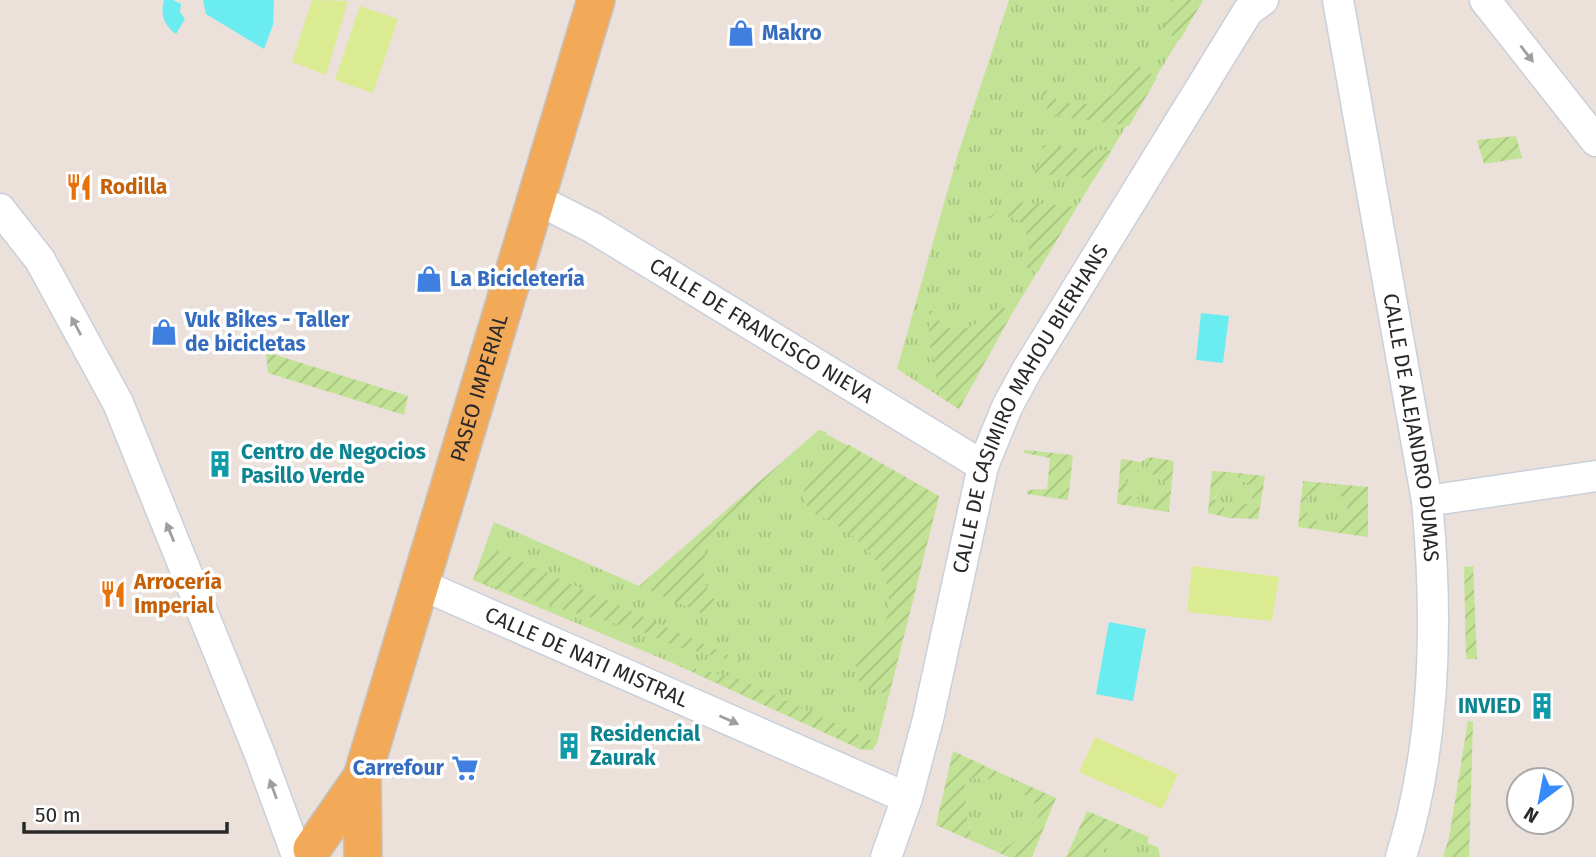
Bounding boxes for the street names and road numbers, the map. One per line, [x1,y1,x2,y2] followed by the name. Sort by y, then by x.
[947,240,1114,576] street label: CALLE DE CASIMIRO MAHOU BIERHANS
[645,252,878,409] street label: CALLE DE FRANCISCO NIEVA
[1377,291,1444,563] street label: CALLE DE ALEJANDRO DUMAS
[445,310,514,465] street label: PASEO IMPERIAL
[481,601,693,713] street label: CALLE DE NATI MISTRAL

